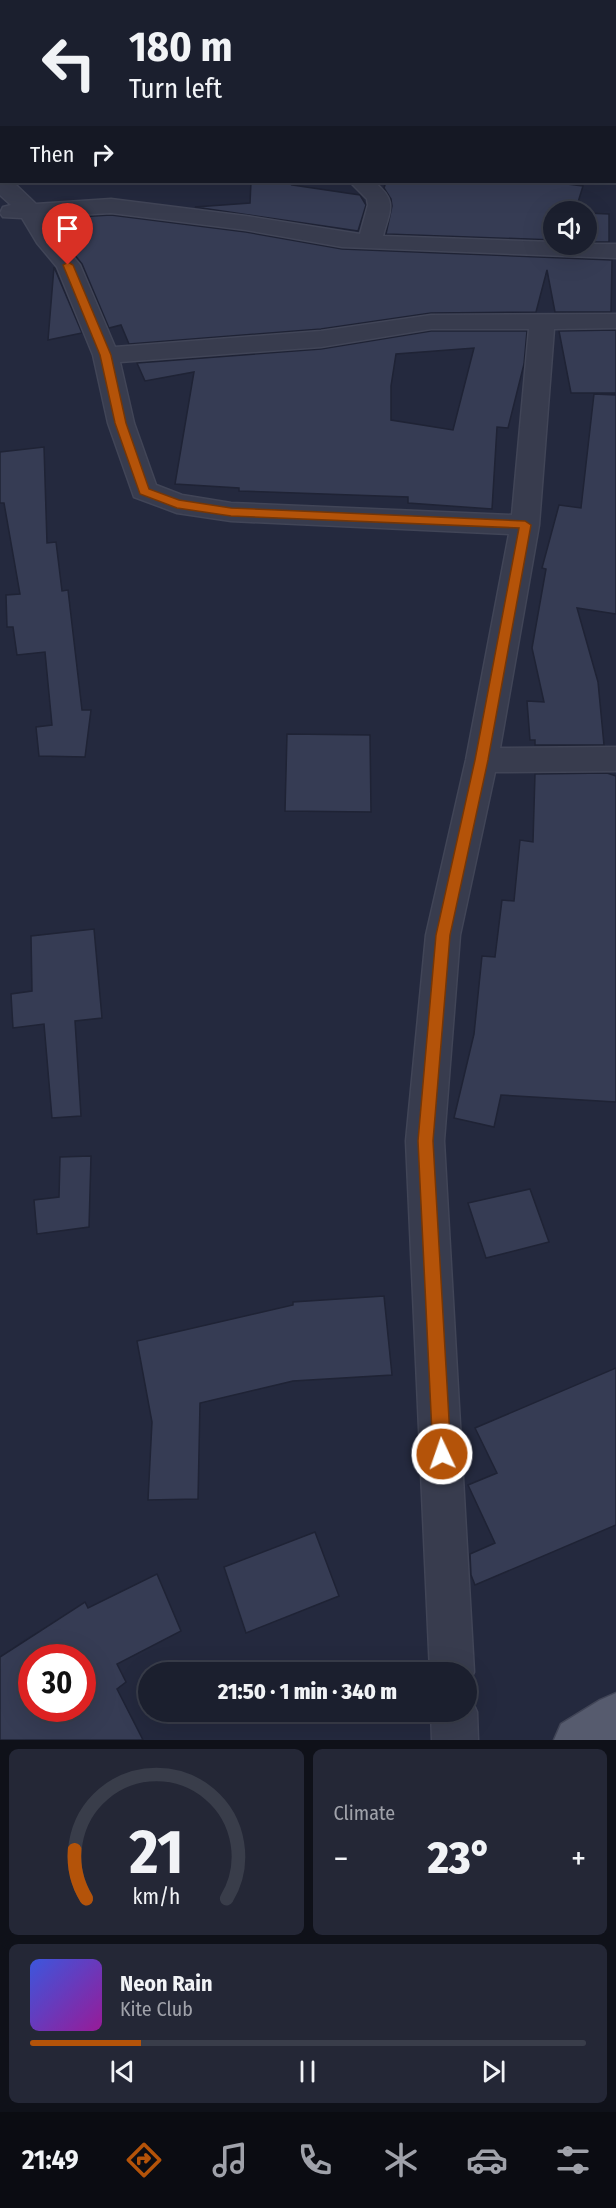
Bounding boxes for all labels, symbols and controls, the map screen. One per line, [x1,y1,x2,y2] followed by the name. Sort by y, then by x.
[129,22,233,72] text: 180 m
[30,24,108,102] icon: left
[129,73,222,105] text: Turn left
[86,138,119,171] icon: right
[30,141,74,168] text: Then
[543,201,597,255] map controls
[543,201,597,255] button: sound
[42,203,93,265] pin
[51,212,84,245] icon: arrive
[410,1422,474,1486] position arrow
[18,1644,96,1722] speed limit sign: 30
[218,1678,397,1705] text: 21:50 · 1 min · 340 m
[334,1801,395,1825] text: Climate
[128,1815,183,1890] text: 21
[428,1831,492,1885] text: 23°
[334,1839,348,1879] text: −
[571,1839,586,1879] text: +
[132,1884,180,1910] text: km/h
[120,1970,213,1997] text: Neon Rain
[120,1997,193,2021] text: Kite Club
[106,2055,139,2088] icon: previous
[291,2055,324,2088] icon: pause
[477,2055,510,2088] icon: next
[123,2139,165,2181] icon: directions
[209,2139,251,2181] icon: music
[294,2139,336,2181] icon: phone
[380,2139,422,2181] icon: climate
[466,2139,508,2181] icon: car
[552,2139,594,2181] icon: filters
[22,2144,79,2176] text: 21:49

